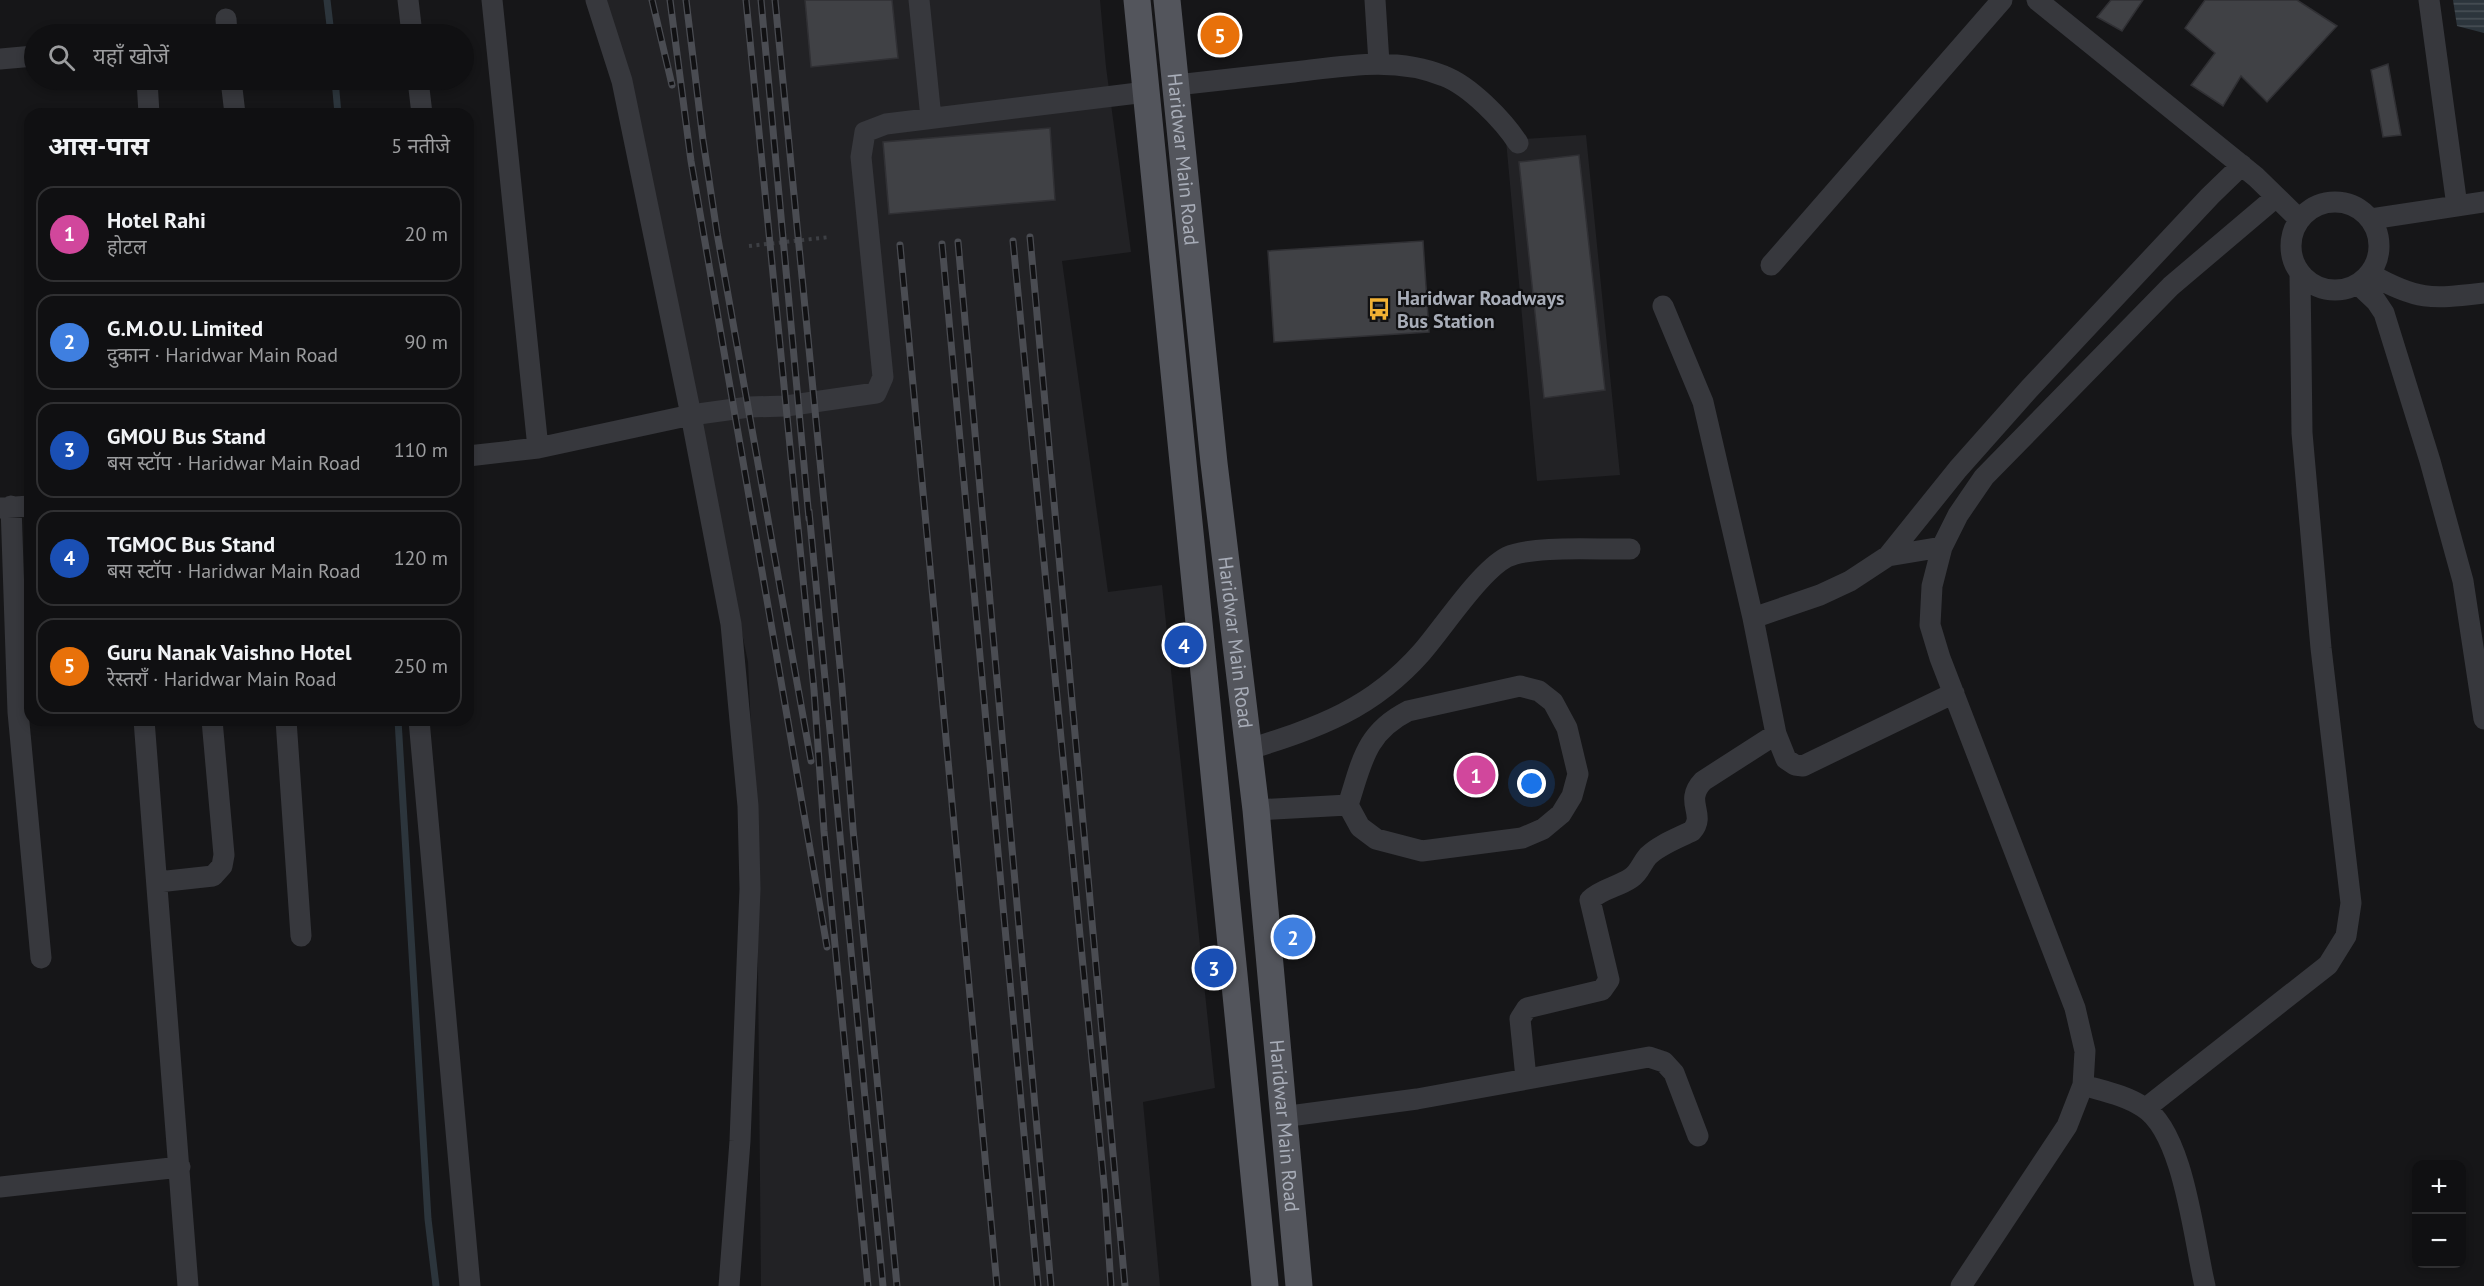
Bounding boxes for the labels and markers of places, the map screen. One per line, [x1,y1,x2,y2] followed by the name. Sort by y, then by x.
[1200,12,1240,57] pin: 5
[1397,285,1564,334] place label: Haridwar Roadways Bus Station
[1366,296,1392,322] bus stop icon: Haridwar Roadways Bus Station
[1164,622,1204,668] pin: 4
[1456,752,1496,798] pin: 1
[1274,914,1312,960] pin: 2
[1194,946,1234,990] pin: 3

